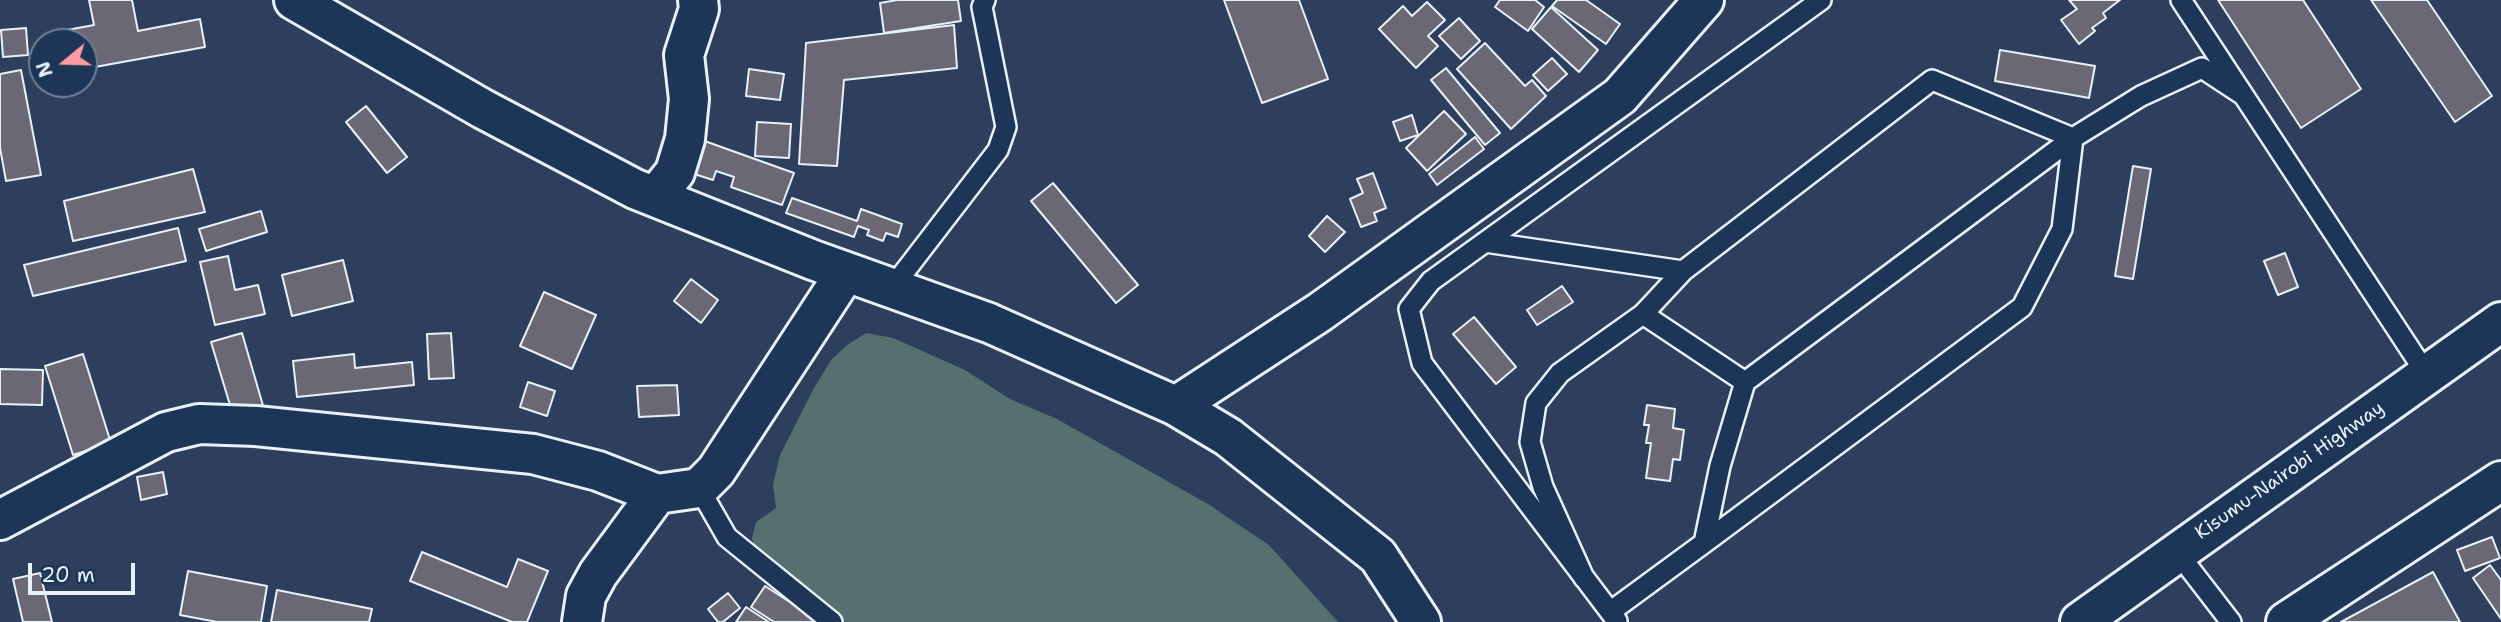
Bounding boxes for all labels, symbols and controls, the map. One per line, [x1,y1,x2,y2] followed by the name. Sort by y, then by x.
[28,28,98,98] north arrow
[30,58,59,81] text: N
[2191,397,2389,545] street label: Kisumu-Nairobi Highway
[32,548,138,592] scale bar
[41,561,95,589] text: 20 m

